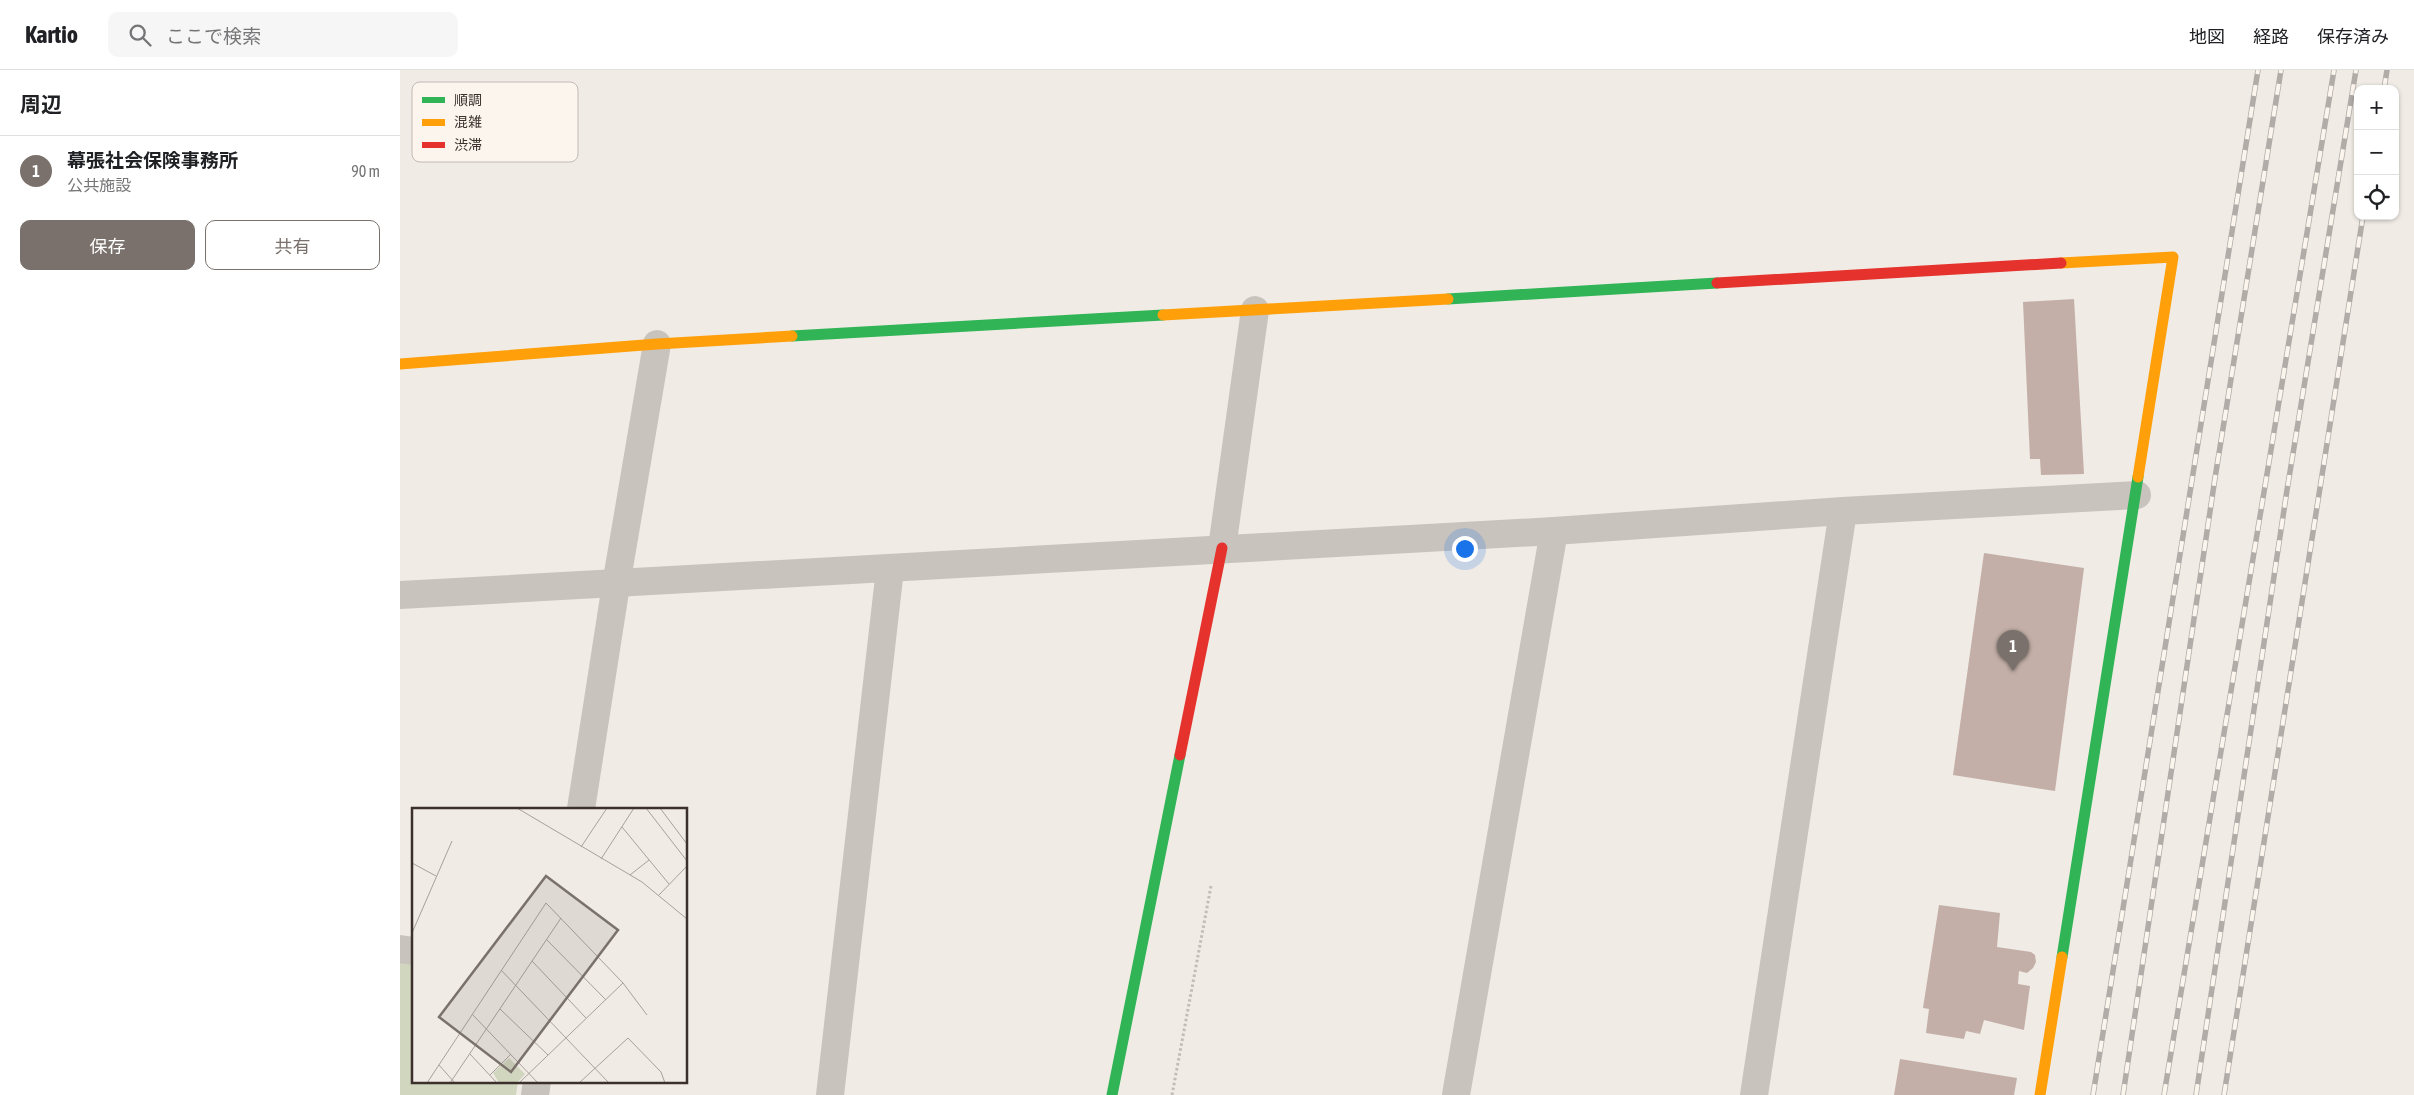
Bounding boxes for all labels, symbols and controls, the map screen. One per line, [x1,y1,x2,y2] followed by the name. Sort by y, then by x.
[108,12,458,57] search box
[25,21,78,48] text: Kartio
[126,21,154,49] icon: search
[166,25,261,47] text: ここで検索
[2189,26,2225,47] text: 地図
[2253,26,2289,47] text: 経路
[2317,26,2389,47] text: 保存済み
[412,82,578,162] legend
[2354,85,2399,220] map controls
[2354,85,2399,130] button: +
[20,92,62,116] text: 周辺
[454,92,482,108] text: 順調
[454,114,482,130] text: 混雑
[2354,130,2399,175] button: −
[454,137,482,153] text: 渋滞
[67,149,238,171] text: 幕張社会保険事務所
[32,162,40,180] text: 1
[351,162,380,180] text: 90 m
[2354,175,2399,220] button: locate
[67,176,131,194] text: 公共施設
[20,220,195,270] button: 保存
[205,220,380,270] button: 共有
[1452,536,1478,562] your location
[1997,630,2029,671] pin: 1
[412,808,688,1082] inset map

